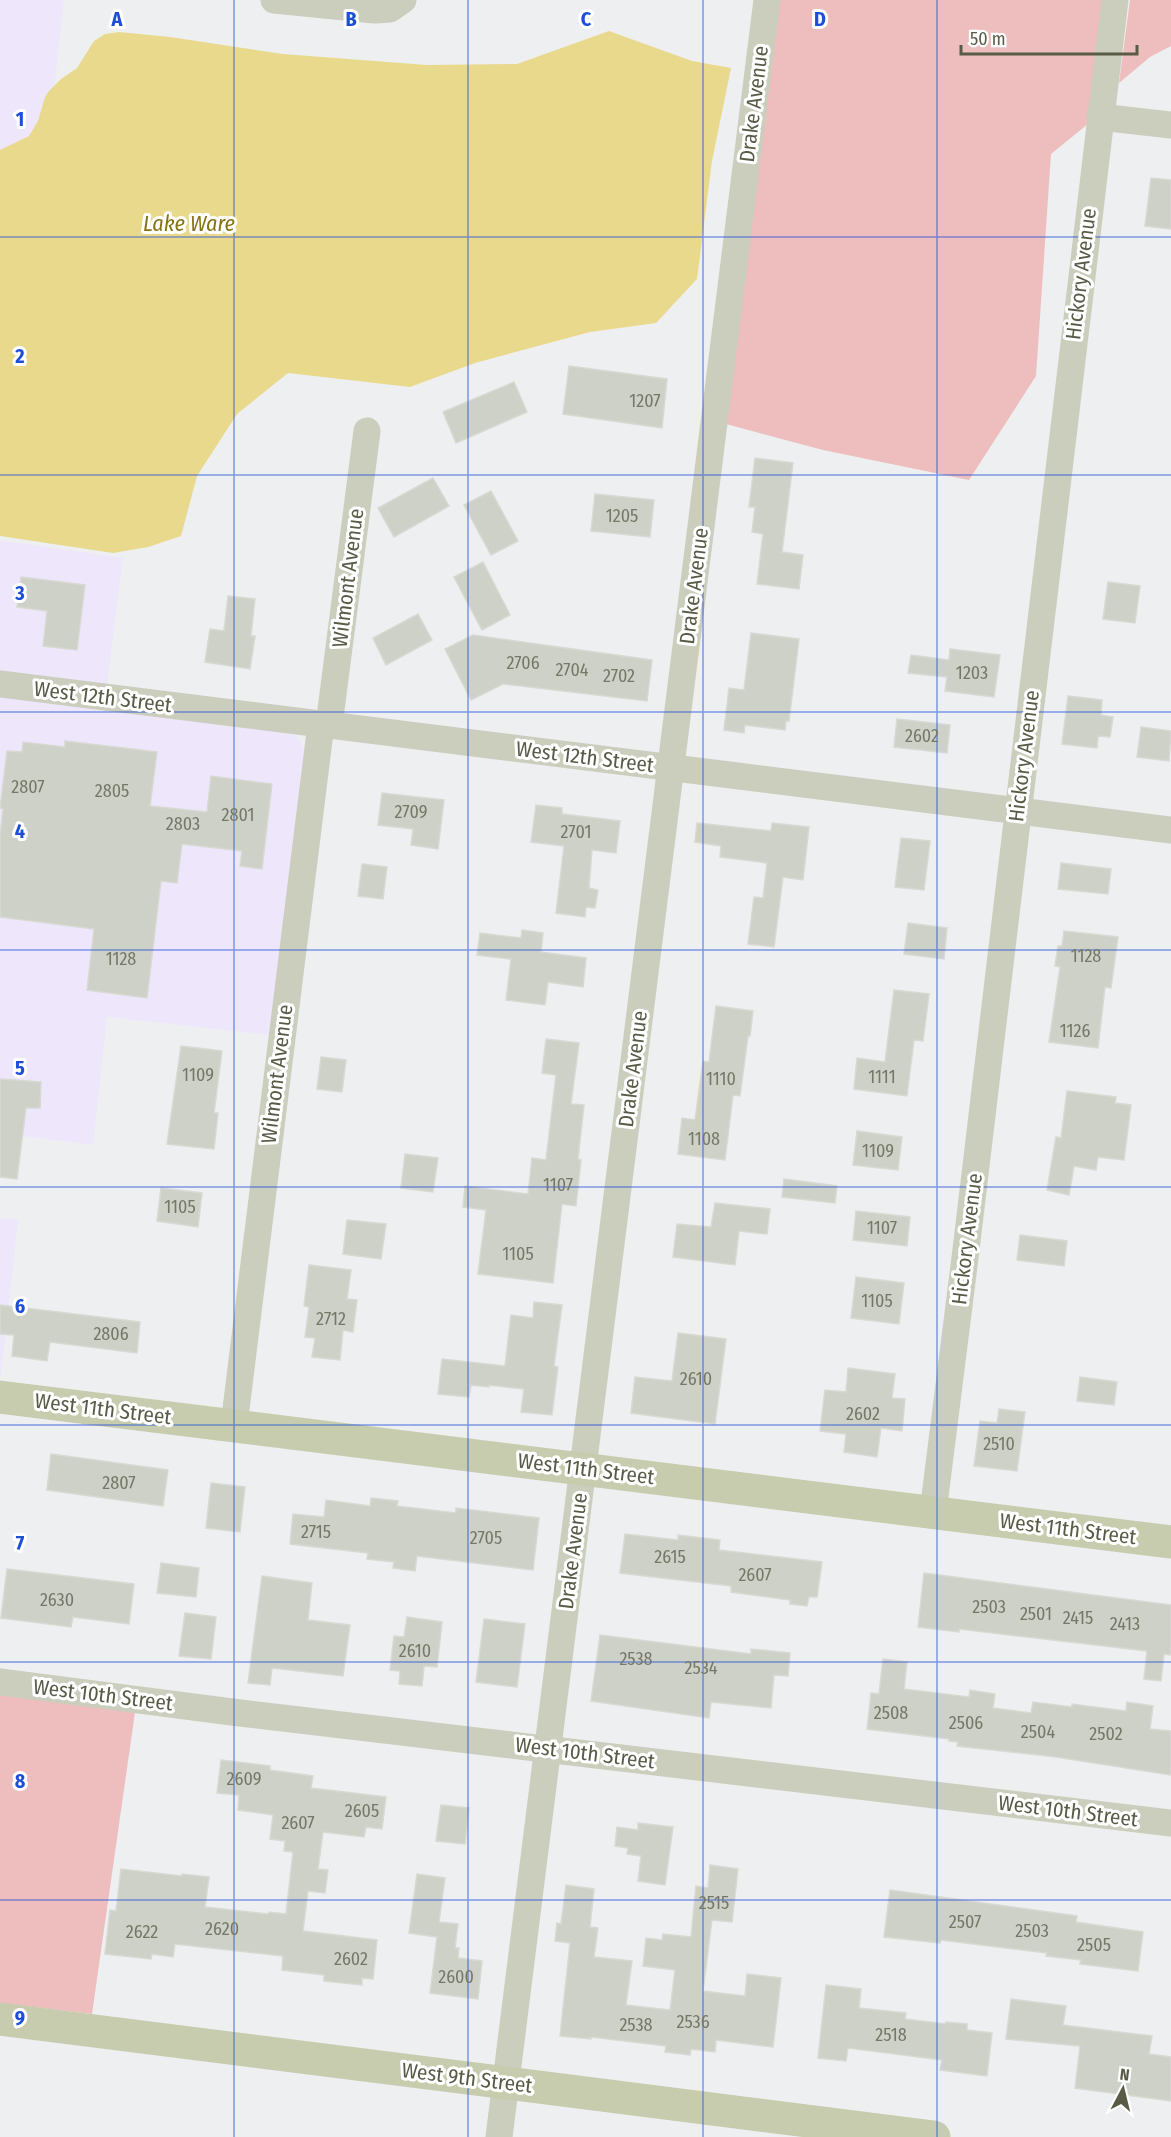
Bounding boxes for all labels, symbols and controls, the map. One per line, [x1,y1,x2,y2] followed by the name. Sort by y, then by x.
[111,7,124,31] text: A
[345,7,357,31] text: B
[581,7,592,31] text: C
[814,7,826,31] text: D
[961,18,1136,56] scale bar
[970,28,1006,50] text: 50 m
[734,44,774,164] street label: Drake Avenue
[16,107,24,131] text: 1
[1060,207,1102,341] street label: Hickory Avenue
[143,210,235,237] water label: Lake Ware
[14,344,25,368] text: 2
[629,390,661,412] house number: 1207
[606,505,638,527] house number: 1205
[327,507,369,649] street label: Wilmont Avenue
[674,526,714,646] street label: Drake Avenue
[14,581,25,605] text: 3
[506,652,540,674] house number: 2706
[556,659,589,681] house number: 2704
[956,662,988,684] house number: 1203
[603,665,635,687] house number: 2702
[33,676,174,718] street label: West 12th Street
[1003,689,1045,823] street label: Hickory Avenue
[905,725,939,747] house number: 2602
[515,736,656,778] street label: West 12th Street
[11,776,45,798] house number: 2807
[95,780,129,802] house number: 2805
[395,801,427,823] house number: 2709
[222,804,254,826] house number: 2801
[166,813,200,835] house number: 2803
[15,819,25,843] text: 4
[561,821,591,843] house number: 2701
[1071,945,1101,967] house number: 1128
[106,948,136,970] house number: 1128
[256,1003,298,1145] street label: Wilmont Avenue
[613,1009,653,1129] street label: Drake Avenue
[1060,1020,1090,1042] house number: 1126
[15,1056,25,1080] text: 5
[182,1064,214,1086] house number: 1109
[868,1066,896,1088] house number: 1111
[706,1068,736,1090] house number: 1110
[688,1128,720,1150] house number: 1108
[862,1140,894,1162] house number: 1109
[946,1172,988,1306] street label: Hickory Avenue
[543,1174,573,1196] house number: 1107
[164,1196,196,1218] house number: 1105
[867,1217,897,1239] house number: 1107
[502,1243,534,1265] house number: 1105
[861,1290,893,1312] house number: 1105
[15,1294,25,1318] text: 6
[316,1308,346,1330] house number: 2712
[93,1323,129,1345] house number: 2806
[680,1368,712,1390] house number: 2610
[33,1388,173,1430] street label: West 11th Street
[846,1403,880,1425] house number: 2602
[983,1433,1015,1455] house number: 2510
[516,1448,656,1490] street label: West 11th Street
[102,1472,136,1494] house number: 2807
[553,1491,593,1611] street label: Drake Avenue
[998,1508,1138,1550] street label: West 11th Street
[301,1521,331,1543] house number: 2715
[470,1527,502,1549] house number: 2705
[16,1531,25,1555] text: 7
[654,1546,686,1568] house number: 2615
[738,1564,772,1586] house number: 2607
[40,1589,74,1611] house number: 2630
[972,1596,1006,1618] house number: 2503
[1020,1603,1052,1625] house number: 2501
[1063,1607,1093,1629] house number: 2415
[1110,1613,1140,1635] house number: 2413
[399,1640,431,1662] house number: 2610
[619,1648,653,1670] house number: 2538
[685,1657,718,1679] house number: 2534
[32,1674,174,1716] street label: West 10th Street
[874,1702,908,1724] house number: 2508
[949,1712,983,1734] house number: 2506
[1021,1721,1055,1743] house number: 2504
[1089,1723,1123,1745] house number: 2502
[514,1732,656,1774] street label: West 10th Street
[227,1768,261,1790] house number: 2609
[15,1769,26,1793] text: 8
[997,1790,1139,1832] street label: West 10th Street
[345,1800,379,1822] house number: 2605
[281,1812,315,1834] house number: 2607
[699,1892,729,1914] house number: 2515
[949,1911,981,1933] house number: 2507
[205,1918,239,1940] house number: 2620
[1015,1920,1049,1942] house number: 2503
[126,1921,158,1943] house number: 2622
[1077,1934,1111,1956] house number: 2505
[334,1948,368,1970] house number: 2602
[438,1966,474,1988] house number: 2600
[15,2006,25,2030] text: 9
[676,2011,710,2033] house number: 2536
[619,2014,653,2036] house number: 2538
[875,2024,907,2046] house number: 2518
[400,2057,534,2099] street label: West 9th Street
[1093,2059,1153,2119] north arrow
[1119,2065,1131,2085] text: N

